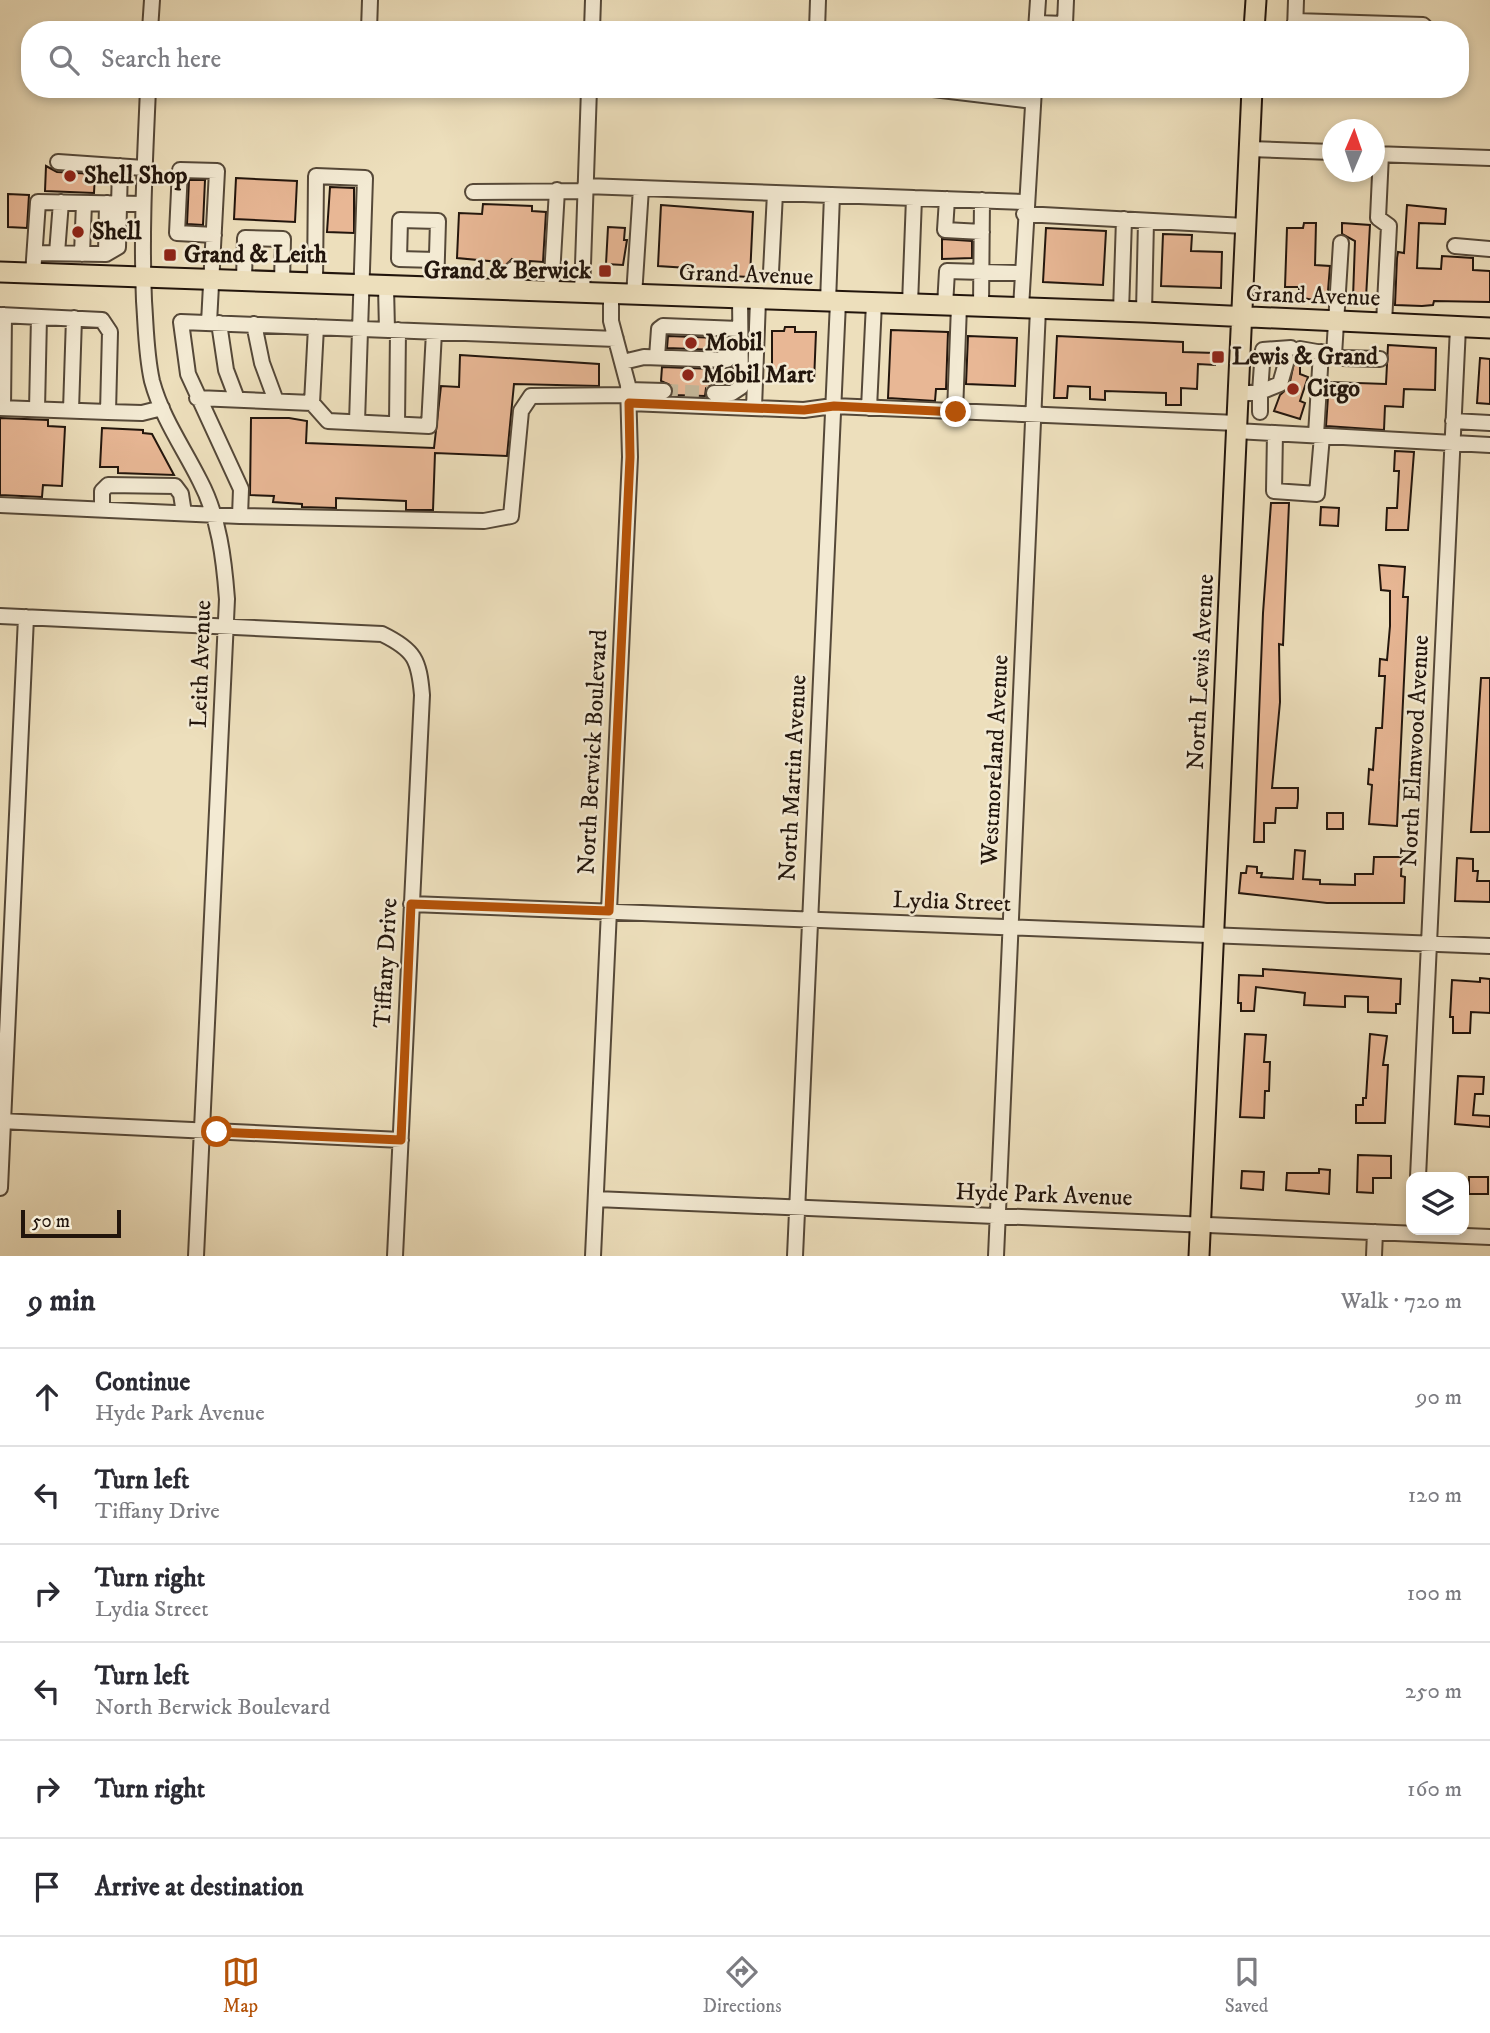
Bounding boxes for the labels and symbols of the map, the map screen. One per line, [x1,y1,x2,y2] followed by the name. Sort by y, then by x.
[1322,119,1385,182] north arrow
[84,161,187,191] place label: Shell Shop
[62,168,78,184] marker: Shell Shop
[92,217,142,247] place label: Shell
[70,224,86,240] marker: Shell
[184,240,327,270] place label: Grand & Leith
[162,247,178,263] marker: Grand & Leith
[424,256,592,286] place label: Grand & Berwick
[678,258,814,292] street label: Grand Avenue
[597,263,613,279] marker: Grand & Berwick
[1245,279,1381,313] street label: Grand Avenue
[705,328,764,358] place label: Mobil
[683,335,699,351] marker: Mobil
[1232,342,1379,372] place label: Lewis & Grand
[1210,349,1226,365] marker: Lewis & Grand
[702,360,814,390] place label: Mobil Mart
[680,367,696,383] marker: Mobil Mart
[1307,374,1360,404] place label: Citgo
[1285,381,1301,397] marker: Citgo
[940,396,971,427] route end
[1181,573,1221,771] street label: North Lewis Avenue
[184,599,218,728] street label: Leith Avenue
[572,629,614,875] street label: North Berwick Boulevard
[1394,634,1436,868] street label: North Elmwood Avenue
[974,654,1016,867] street label: Westmoreland Avenue
[773,674,813,882] street label: North Martin Avenue
[892,885,1012,919] street label: Lydia Street
[368,897,404,1029] street label: Tiffany Drive
[201,1116,232,1147] route start
[955,1177,1133,1213] street label: Hyde Park Avenue
[21,1207,121,1239] scale bar

